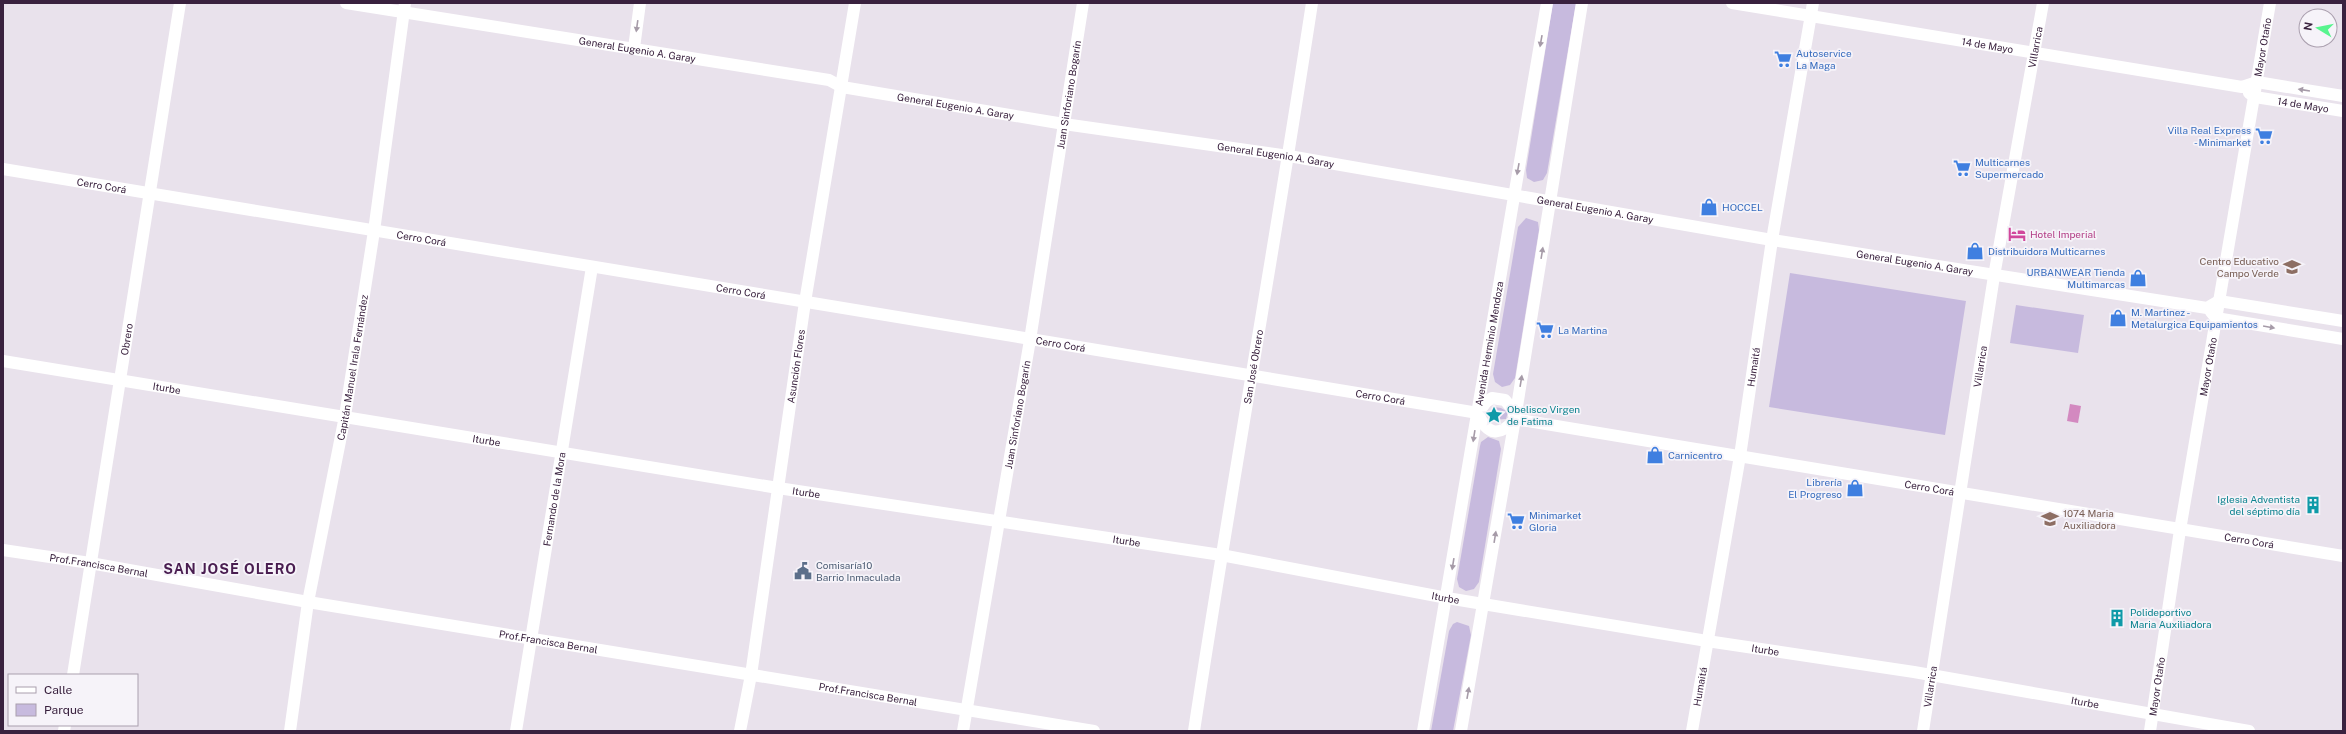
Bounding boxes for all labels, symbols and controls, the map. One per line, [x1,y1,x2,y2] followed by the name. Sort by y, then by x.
[2298,8,2338,48] north arrow
[2252,17,2273,78] street label: Mayor Otaño
[634,20,640,32] one-way arrow
[2301,21,2315,32] text: N
[2025,25,2045,69] street label: Villarrica
[578,34,697,65] street label: General Eugenio A. Garay
[1537,35,1543,48] one-way arrow
[1961,35,2014,55] street label: 14 de Mayo
[1054,39,1083,150] street label: Juan Sinforiano Bogarín
[1796,47,1852,71] place label: Autoservice La Maga
[1773,49,1793,69] supermarket icon: Autoservice La Maga
[2298,87,2311,93] one-way arrow
[896,90,1016,122] street label: General Eugenio A. Garay
[2277,95,2330,115] street label: 14 de Mayo
[2167,124,2251,148] place label: Villa Real Express - Minimarket
[2254,126,2274,146] supermarket icon: Villa Real Express - Minimarket
[1217,140,1336,170] street label: General Eugenio A. Garay
[1975,156,2044,180] place label: Multicarnes Supermercado
[1952,158,1972,178] supermarket icon: Multicarnes Supermercado
[1515,163,1521,176] one-way arrow
[76,175,127,195] street label: Cerro Corá
[1536,193,1655,225] street label: General Eugenio A. Garay
[1699,197,1719,217] shop icon: HOCCEL
[1722,201,1763,213] place label: HOCCEL
[2007,224,2027,244] hotel icon: Hotel Imperial
[396,228,447,248] street label: Cerro Corá
[2030,228,2096,240] place label: Hotel Imperial
[1965,241,1985,261] shop icon: Distribuidora Multicarnes
[1988,245,2105,257] place label: Distribuidora Multicarnes
[1540,247,1546,259] one-way arrow
[1855,247,1975,277] street label: General Eugenio A. Garay
[2200,255,2279,279] place label: Centro Educativo Campo Verde
[2282,257,2302,277] school or university icon: Centro Educativo Campo Verde
[2027,266,2125,290] place label: URBANWEAR Tienda Multimarcas
[2128,268,2148,288] shop icon: URBANWEAR Tienda Multimarcas
[1472,280,1505,407] street label: Avenida Herminio Mendoza
[715,281,767,301] street label: Cerro Corá
[334,294,370,441] street label: Capitán Manuel Irala Fernández
[2131,306,2258,330] place label: M. Martinez - Metalurgica Equipamientos
[2108,308,2128,328] shop icon: M. Martinez - Metalurgica Equipamientos
[1535,320,1555,340] supermarket icon: La Martina
[118,322,135,356] street label: Obrero
[1558,324,1607,336] place label: La Martina
[2263,324,2275,330] one-way arrow
[1241,328,1265,405] street label: San José Obrero
[784,329,807,404] street label: Asunción Flores
[1035,334,1086,354] street label: Cerro Corá
[2197,336,2219,397] street label: Mayor Otaño
[1971,345,1989,388] street label: Villarrica
[1744,347,1762,388] street label: Humaitá
[1002,359,1032,470] street label: Juan Sinforiano Bogarín
[1518,375,1524,387] one-way arrow
[152,380,182,396] street label: Iturbe
[1355,387,1406,407] street label: Cerro Corá
[1507,403,1580,427] place label: Obelisco Virgen de Fatima
[1484,405,1504,425] place icon: Obelisco Virgen de Fatima
[1471,430,1477,442] one-way arrow
[472,432,502,448] street label: Iturbe
[1645,445,1665,465] shop icon: Carnicentro
[1668,449,1723,461] place label: Carnicentro
[540,451,568,547] street label: Fernando de la Mora
[1788,476,1842,500] place label: Librería El Progreso
[1845,478,1865,498] shop icon: Librería El Progreso
[1904,478,1955,498] street label: Cerro Corá
[792,484,821,500] street label: Iturbe
[2217,493,2300,517] place label: Iglesia Adventista del séptimo día
[2303,495,2323,515] building icon: Iglesia Adventista del séptimo día
[2063,507,2116,531] place label: 1074 Maria Auxiliadora
[1529,509,1582,533] place label: Minimarket Gloria
[2040,509,2060,529] school or university icon: 1074 Maria Auxiliadora
[1506,511,1526,531] supermarket icon: Minimarket Gloria
[2223,530,2275,550] street label: Cerro Corá
[1493,531,1499,543] one-way arrow
[1112,533,1142,549] street label: Iturbe
[49,551,149,579] street label: Prof.Francisca Bernal
[1450,558,1456,570] one-way arrow
[816,559,901,583] place label: Comisaría10 Barrio Inmaculada
[163,560,297,577] district label: SAN JOSÉ OLERO
[793,561,813,581] public building icon: Comisaría10 Barrio Inmaculada
[1431,589,1461,606] street label: Iturbe
[2130,606,2212,630] place label: Polideportivo Maria Auxiliadora
[2107,608,2127,628] building icon: Polideportivo Maria Auxiliadora
[498,627,599,655] street label: Prof.Francisca Bernal
[1751,642,1780,658] street label: Iturbe
[2146,656,2167,717] street label: Mayor Otaño
[1921,665,1939,708] street label: Villarrica
[1690,666,1709,707] street label: Humaitá
[8,674,138,726] legend
[818,680,918,708] street label: Prof.Francisca Bernal
[44,683,73,697] text: Calle
[1466,686,1472,699] one-way arrow
[2070,694,2100,711] street label: Iturbe
[44,703,84,717] text: Parque

